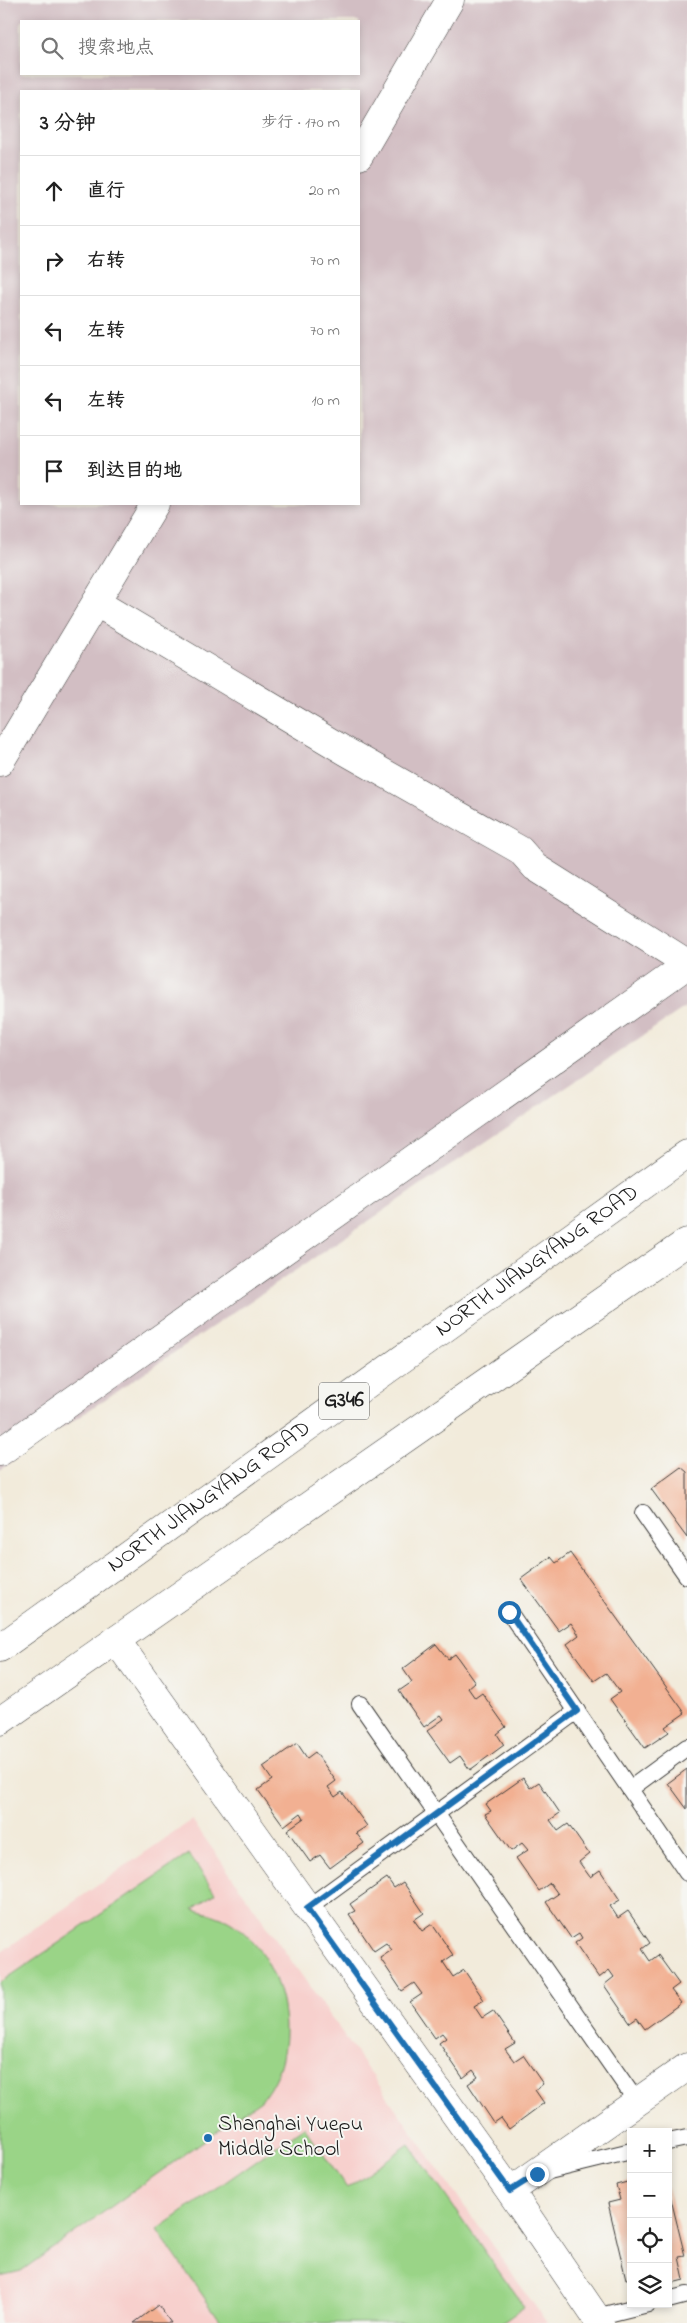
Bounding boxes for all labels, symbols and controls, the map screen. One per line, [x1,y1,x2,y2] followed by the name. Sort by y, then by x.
[20,20,360,75] search box
[38,34,66,62] icon: search
[78,35,154,62] text: 搜索地点
[40,109,96,139] text: 3 分钟
[262,111,340,135] text: 步行 · 170 m
[40,177,68,205] icon: ahead
[87,178,125,205] text: 直行
[309,179,340,203] text: 20 m
[40,247,68,275] icon: right
[87,248,125,275] text: 右转
[310,249,340,273] text: 70 m
[40,317,68,345] icon: left
[87,318,125,345] text: 左转
[310,319,340,343] text: 70 m
[40,387,68,415] icon: left
[87,388,125,415] text: 左转
[312,389,340,413] text: 10 m
[40,457,68,485] icon: arrive
[87,458,182,485] text: 到达目的地
[429,1177,646,1346] street label: NORTH JIANGYANG ROAD
[319,1382,369,1420] road number: G346
[101,1413,318,1581] street label: NORTH JIANGYANG ROAD
[498,1601,521,1624] route start
[218,2109,363,2166] place label: Shanghai Yuepu Middle School
[627,2128,672,2308] map controls
[627,2128,672,2173] button: +
[202,2132,214,2144] marker: Shanghai Yuepu Middle School
[526,2163,549,2186] route end
[627,2173,672,2218] button: −
[627,2218,672,2263] button: locate
[627,2263,672,2308] button: layers

